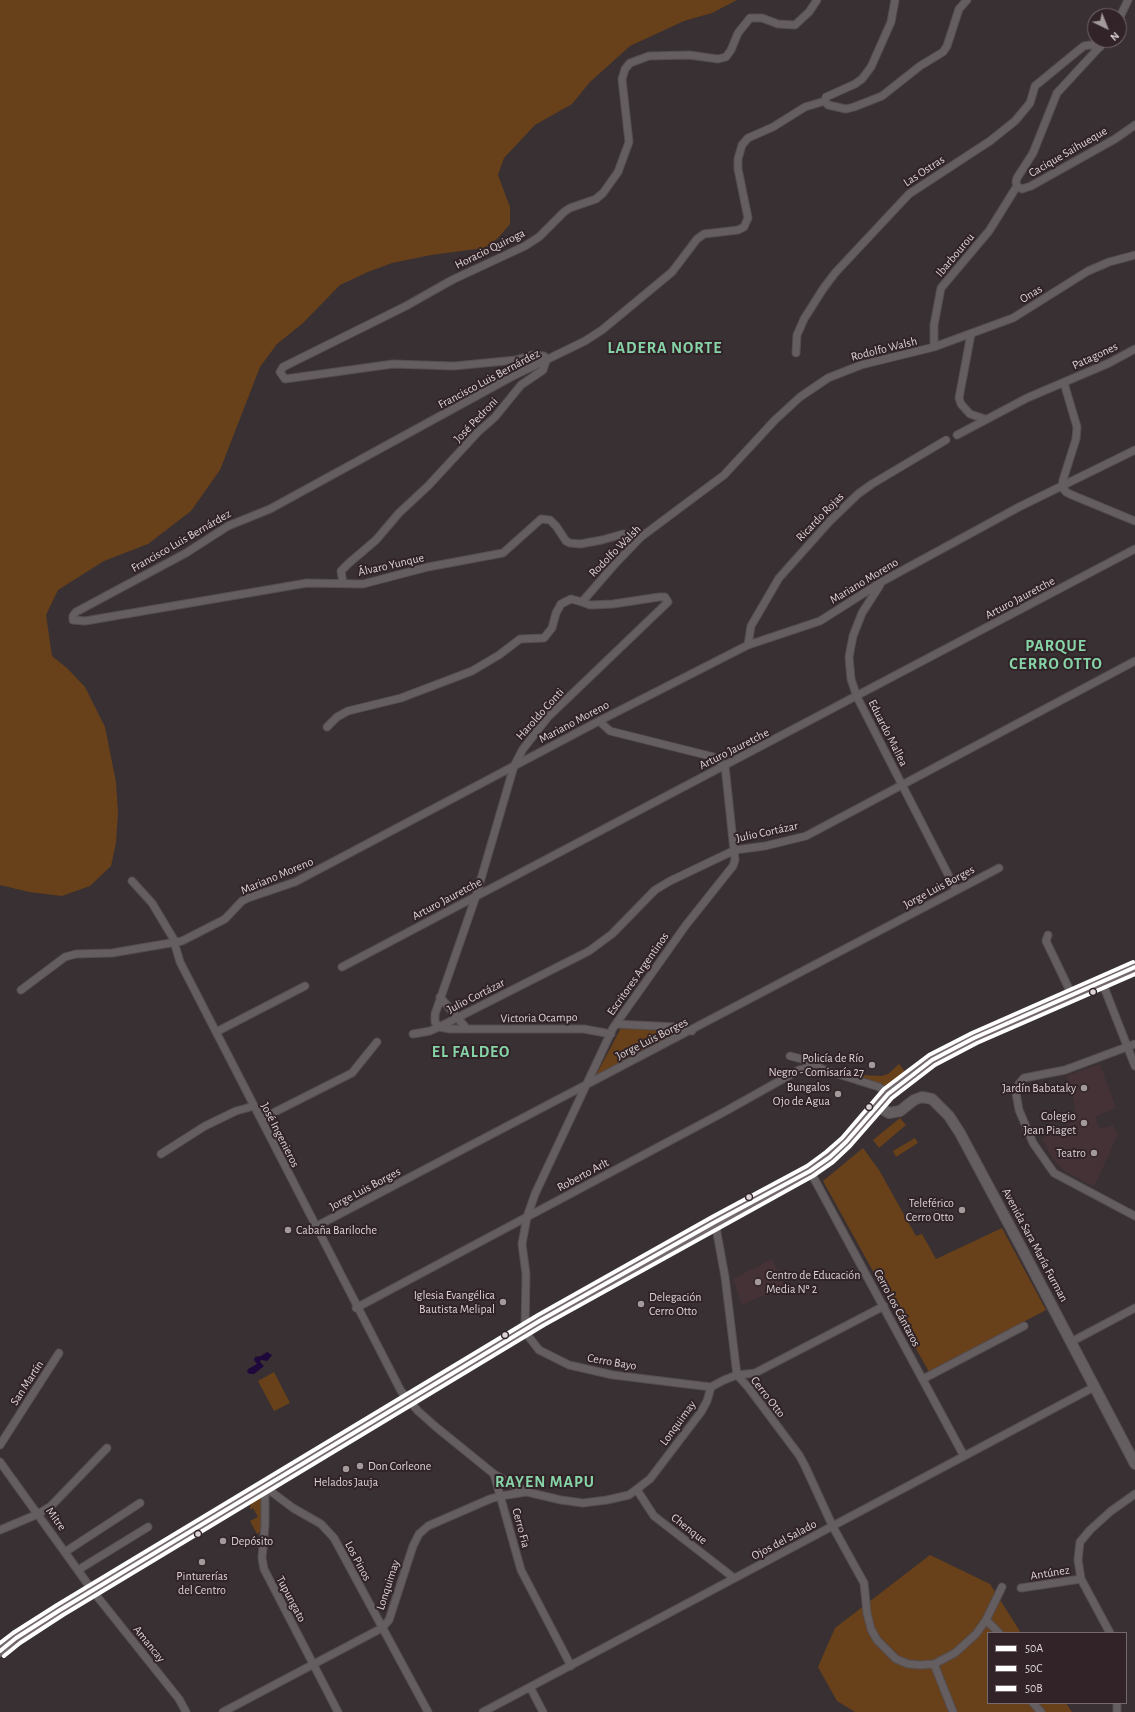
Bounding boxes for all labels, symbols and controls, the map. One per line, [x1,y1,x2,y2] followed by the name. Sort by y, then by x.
[1087,8,1127,48] north arrow
[1108,30,1121,43] text: N
[1026,124,1110,180] street label: Cacique Saihueque
[901,152,947,190] street label: Las Ostras
[453,226,527,272] street label: Horacio Quiroga
[933,230,977,280] street label: Ibarbourou
[1017,282,1045,306] street label: Onas
[849,334,919,364] street label: Rodolfo Walsh
[608,338,722,358] district label: LADERA NORTE
[1070,339,1120,373] street label: Patagones
[436,346,542,412] street label: Francisco Luis Bernárdez
[451,394,501,446] street label: José Pedroni
[793,489,847,545] street label: Ricardo Rojas
[129,507,233,575] street label: Francisco Luis Bernárdez
[586,522,644,580] street label: Rodolfo Walsh
[357,550,425,580] street label: Álvaro Yunque
[827,555,901,607] street label: Mariano Moreno
[983,574,1057,622] street label: Arturo Jauretche
[1009,636,1103,674] district label: PARQUE CERRO OTTO
[513,685,567,743] street label: Haroldo Conti
[536,697,612,747] street label: Mariano Moreno
[865,697,911,769] street label: Eduardo Mallea
[697,725,771,773] street label: Arturo Jauretche
[735,818,799,846] street label: Julio Cortázar
[239,854,315,898] street label: Mariano Moreno
[901,862,977,912] street label: Jorge Luis Borges
[410,875,484,923] street label: Arturo Jauretche
[604,930,672,1018] street label: Escritores Argentinos
[445,975,507,1017] street label: Julio Cortázar
[1088,987,1098,997] unlabelled marker
[500,1010,578,1026] street label: Victoria Ocampo
[614,1015,690,1063] street label: Jorge Luis Borges
[432,1042,510,1062] district label: EL FALDEO
[768,1051,864,1079] place label: Policía de Río Negro - Comisaría 27
[867,1060,877,1070] marker: Policía de Río Negro - Comisaría 27
[773,1080,830,1108] place label: Bungalos Ojo de Agua
[1002,1081,1076,1095] place label: Jardín Babataky
[1079,1083,1089,1093] marker: Jardín Babataky
[833,1089,843,1099] marker: Bungalos Ojo de Agua
[258,1100,302,1170] street label: José Ingenieros
[864,1102,874,1112] unlabelled marker
[1024,1109,1076,1137] place label: Colegio Jean Piaget
[1079,1118,1089,1128] marker: Colegio Jean Piaget
[1056,1146,1086,1160] place label: Teatro
[1089,1148,1099,1158] marker: Teatro
[555,1155,611,1195] street label: Roberto Arlt
[327,1164,403,1214] street label: Jorge Luis Borges
[999,1186,1071,1304] street label: Avenida Sara María Furman
[744,1192,754,1202] unlabelled marker
[906,1196,954,1224] place label: Teleférico Cerro Otto
[957,1205,967,1215] marker: Teleférico Cerro Otto
[296,1223,377,1237] place label: Cabaña Bariloche
[283,1225,293,1235] marker: Cabaña Bariloche
[871,1267,923,1349] street label: Cerro Los Cántaros
[766,1268,860,1296] place label: Centro de Educación Media Nº 2
[753,1277,763,1287] marker: Centro de Educación Media Nº 2
[414,1288,495,1316] place label: Iglesia Evangélica Bautista Melipal
[649,1290,701,1318] place label: Delegación Cerro Otto
[498,1297,508,1307] marker: Iglesia Evangélica Bautista Melipal
[636,1299,646,1309] marker: Delegación Cerro Otto
[500,1330,510,1340] unlabelled marker
[586,1351,638,1373] street label: Cerro Bayo
[7,1358,47,1408] street label: San Martín
[748,1374,788,1420] street label: Cerro Otto
[657,1398,699,1448] street label: Lonquimay
[368,1459,431,1473] place label: Don Corleone
[355,1461,365,1471] marker: Don Corleone
[341,1464,351,1474] marker: Helados Jauja
[495,1472,595,1492] district label: RAYEN MAPU
[314,1475,378,1489] place label: Helados Jauja
[43,1504,69,1534] street label: Mitre
[509,1506,533,1550] street label: Cerro Fia
[668,1510,710,1548] street label: Chenque
[749,1517,819,1563] street label: Ojos del Salado
[193,1529,203,1539] unlabelled marker
[231,1534,273,1548] place label: Depósito
[218,1536,228,1546] marker: Depósito
[342,1539,374,1583] street label: Los Pinos
[197,1557,207,1567] marker: Pinturerías del Centro
[373,1558,403,1612] street label: Lonquimay
[1029,1563,1071,1583] street label: Antúnez
[176,1569,228,1597] place label: Pinturerías del Centro
[273,1573,309,1625] street label: Tupungato
[130,1623,168,1665] street label: Amancay
[987,1632,1127,1704] legend
[1025,1642,1043,1654] text: 50A
[1025,1662,1043,1674] text: 50C
[1025,1682,1043,1694] text: 50B

